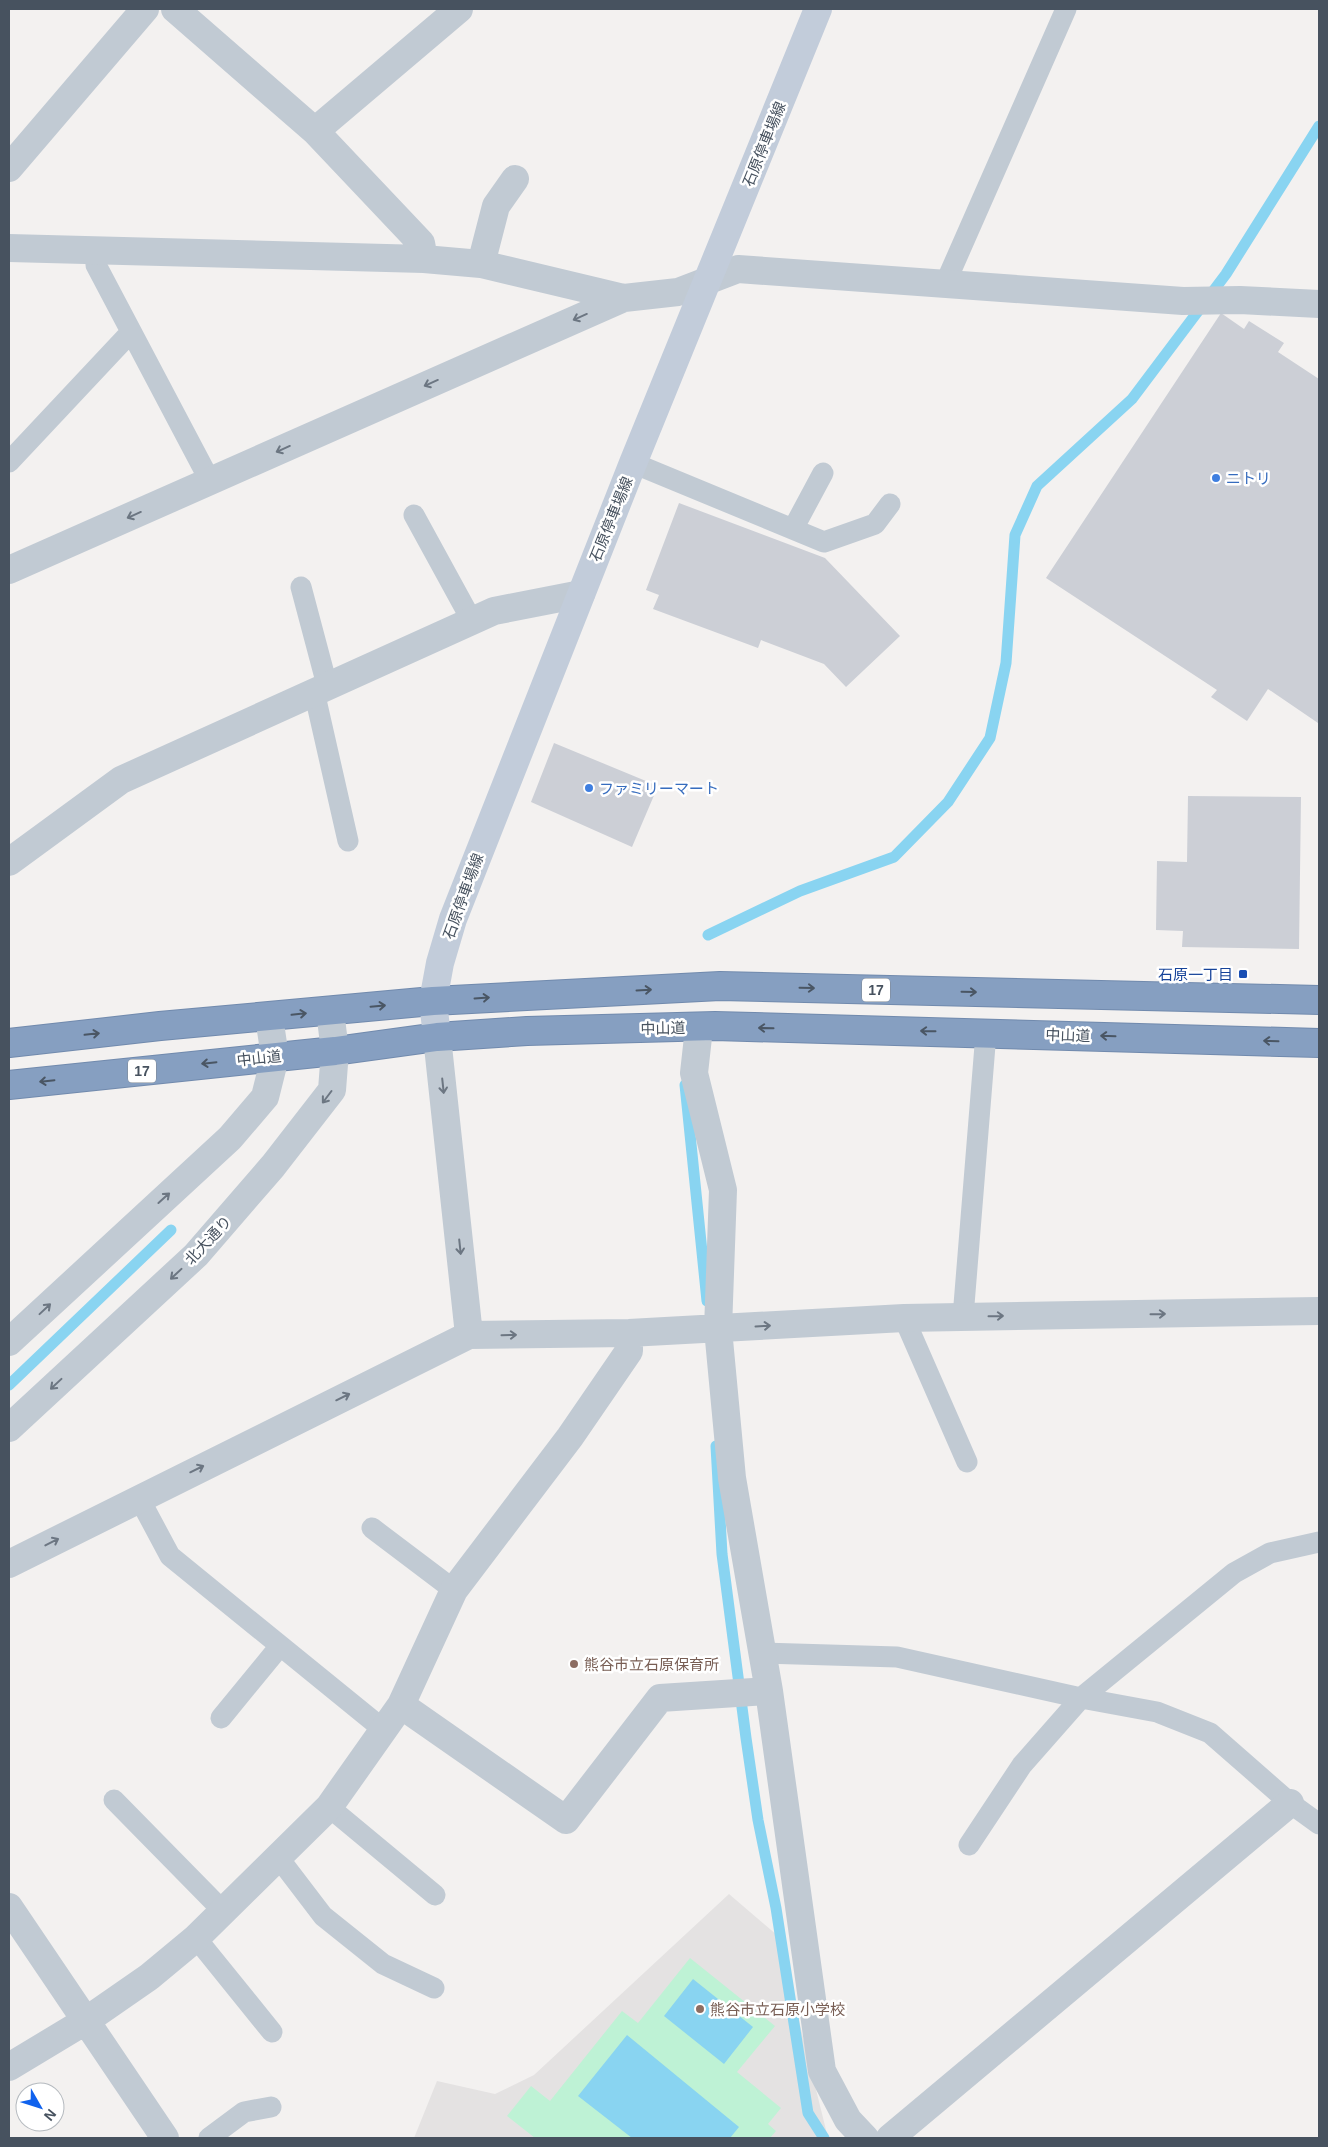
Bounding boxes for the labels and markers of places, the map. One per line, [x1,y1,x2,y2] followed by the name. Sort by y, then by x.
[1226,470,1271,487] place label: ニトリ
[1210,472,1222,484] marker: ニトリ
[599,780,719,797] place label: ファミリーマート
[583,782,595,794] marker: ファミリーマート
[1158,966,1233,983] place label: 石原一丁目
[1237,968,1249,980] marker: 石原一丁目
[584,1656,719,1673] place label: 熊谷市立石原保育所
[568,1658,580,1670] marker: 熊谷市立石原保育所
[710,2001,845,2018] place label: 熊谷市立石原小学校
[694,2003,706,2015] marker: 熊谷市立石原小学校

